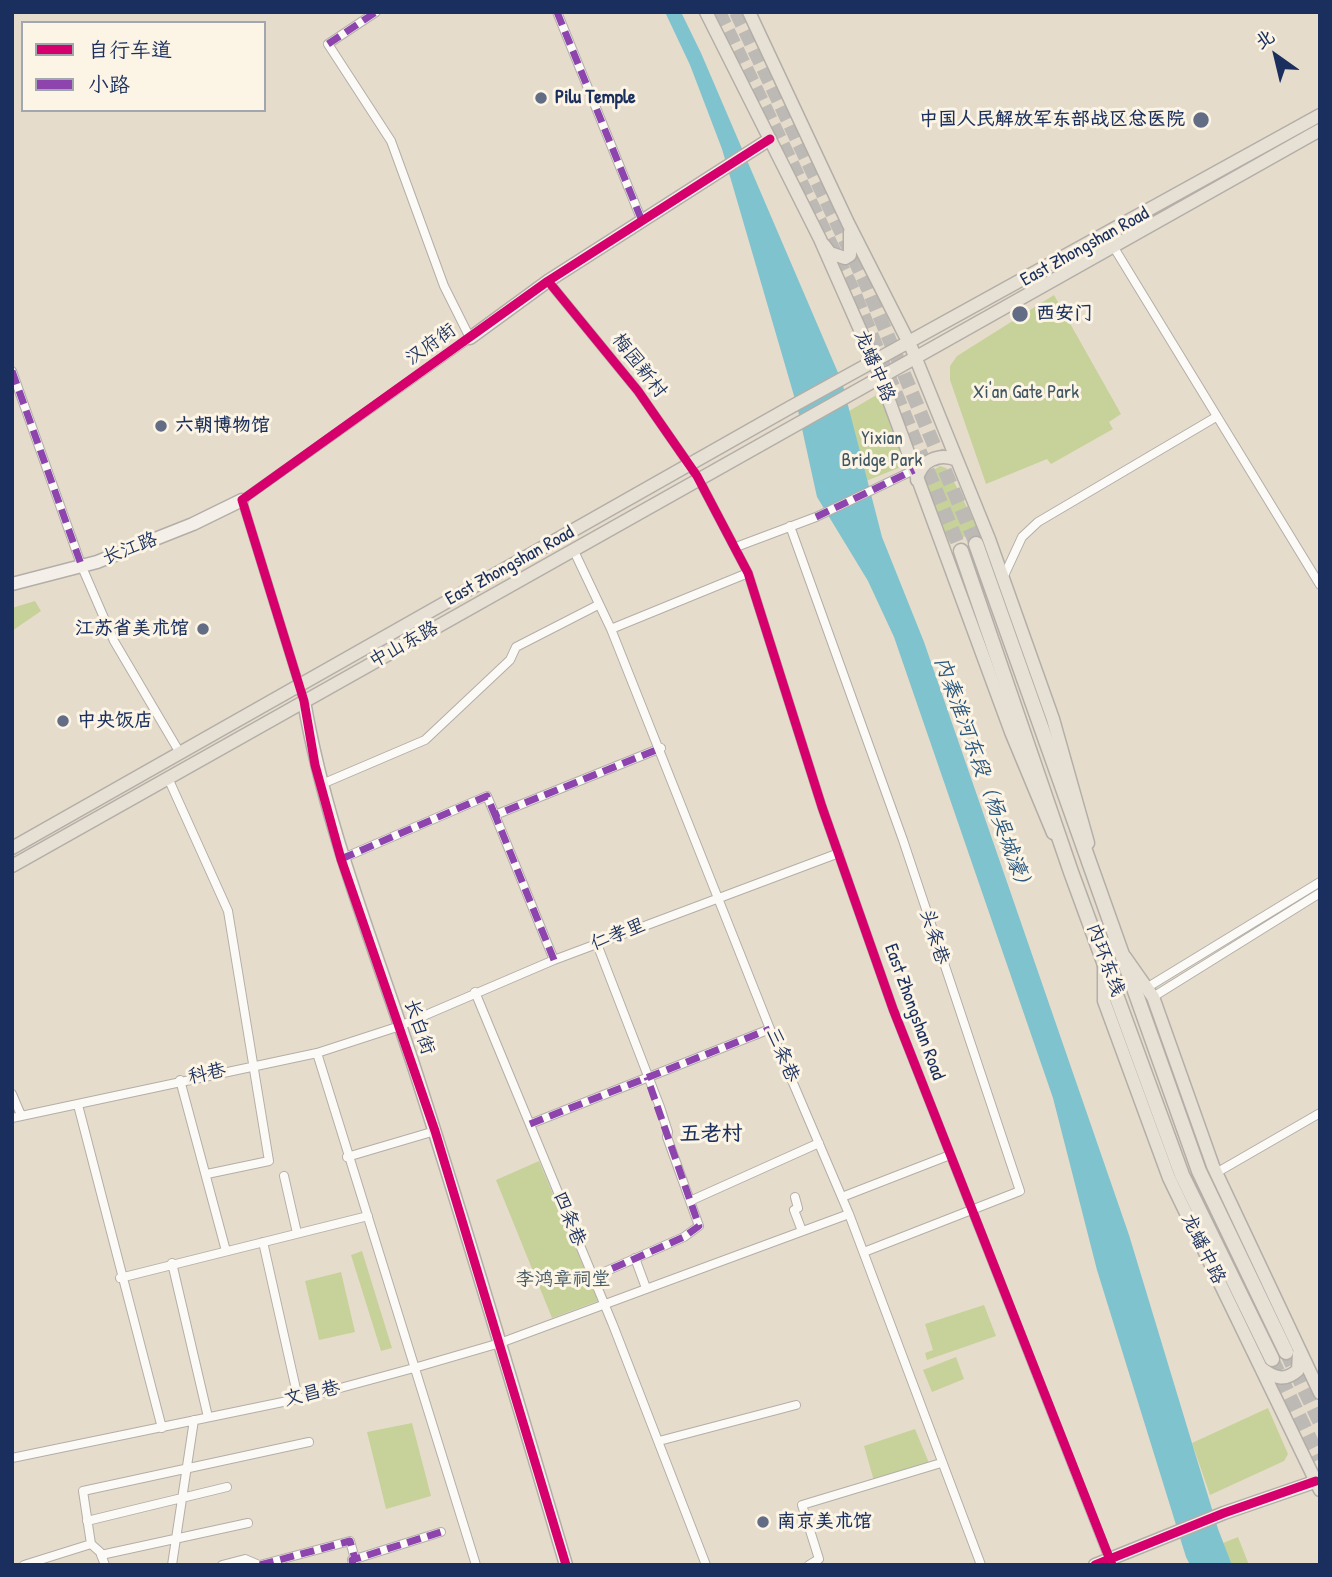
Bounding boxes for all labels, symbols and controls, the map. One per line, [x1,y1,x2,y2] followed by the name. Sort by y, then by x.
[21,21,266,112] legend
[1241,21,1311,91] north arrow
[1249,23,1279,55] text: 北
[88,35,172,64] text: 自行车道
[88,70,130,99] text: 小路
[555,87,636,109] place label: Pilu Temple
[533,90,549,106] marker: Pilu Temple
[919,109,1185,131] place label: 中国人民解放军东部战区总医院
[1191,110,1211,130] marker: 中国人民解放军东部战区总医院
[1017,202,1153,292] street label: East Zhongshan Road
[1036,303,1093,325] place label: 西安门
[1010,304,1030,324] marker: 西安门
[401,319,461,371] street label: 汉府街
[849,327,899,405] street label: 龙蟠中路
[607,329,671,403] street label: 梅园新村
[973,382,1079,404] park label: Xi'an Gate Park
[175,415,270,437] place label: 六朝博物馆
[153,418,169,434] marker: 六朝博物馆
[842,428,922,472] park label: Yixian Bridge Park
[442,521,578,611] street label: East Zhongshan Road
[99,528,161,570] street label: 长江路
[365,617,443,673] street label: 中山东路
[75,618,189,640] place label: 江苏省美术馆
[195,621,211,637] marker: 江苏省美术馆
[928,653,1038,899] water label: 内秦淮河东段（杨吴城濠）
[77,710,153,732] place label: 中央饭店
[55,713,71,729] marker: 中央饭店
[914,906,954,968] street label: 头条巷
[587,914,649,956] street label: 仁孝里
[1081,920,1129,1000] street label: 内环东线
[879,941,949,1083] street label: East Zhongshan Road
[399,996,439,1058] street label: 长白街
[760,1024,804,1086] street label: 三条巷
[186,1059,228,1089] street label: 科巷
[680,1121,742,1147] district label: 五老村
[548,1188,590,1250] street label: 四条巷
[1176,1210,1230,1288] street label: 龙蟠中路
[516,1269,610,1291] park label: 李鸿章祠堂
[282,1376,342,1412] street label: 文昌巷
[777,1511,872,1533] place label: 南京美术馆
[755,1514,771,1530] marker: 南京美术馆

